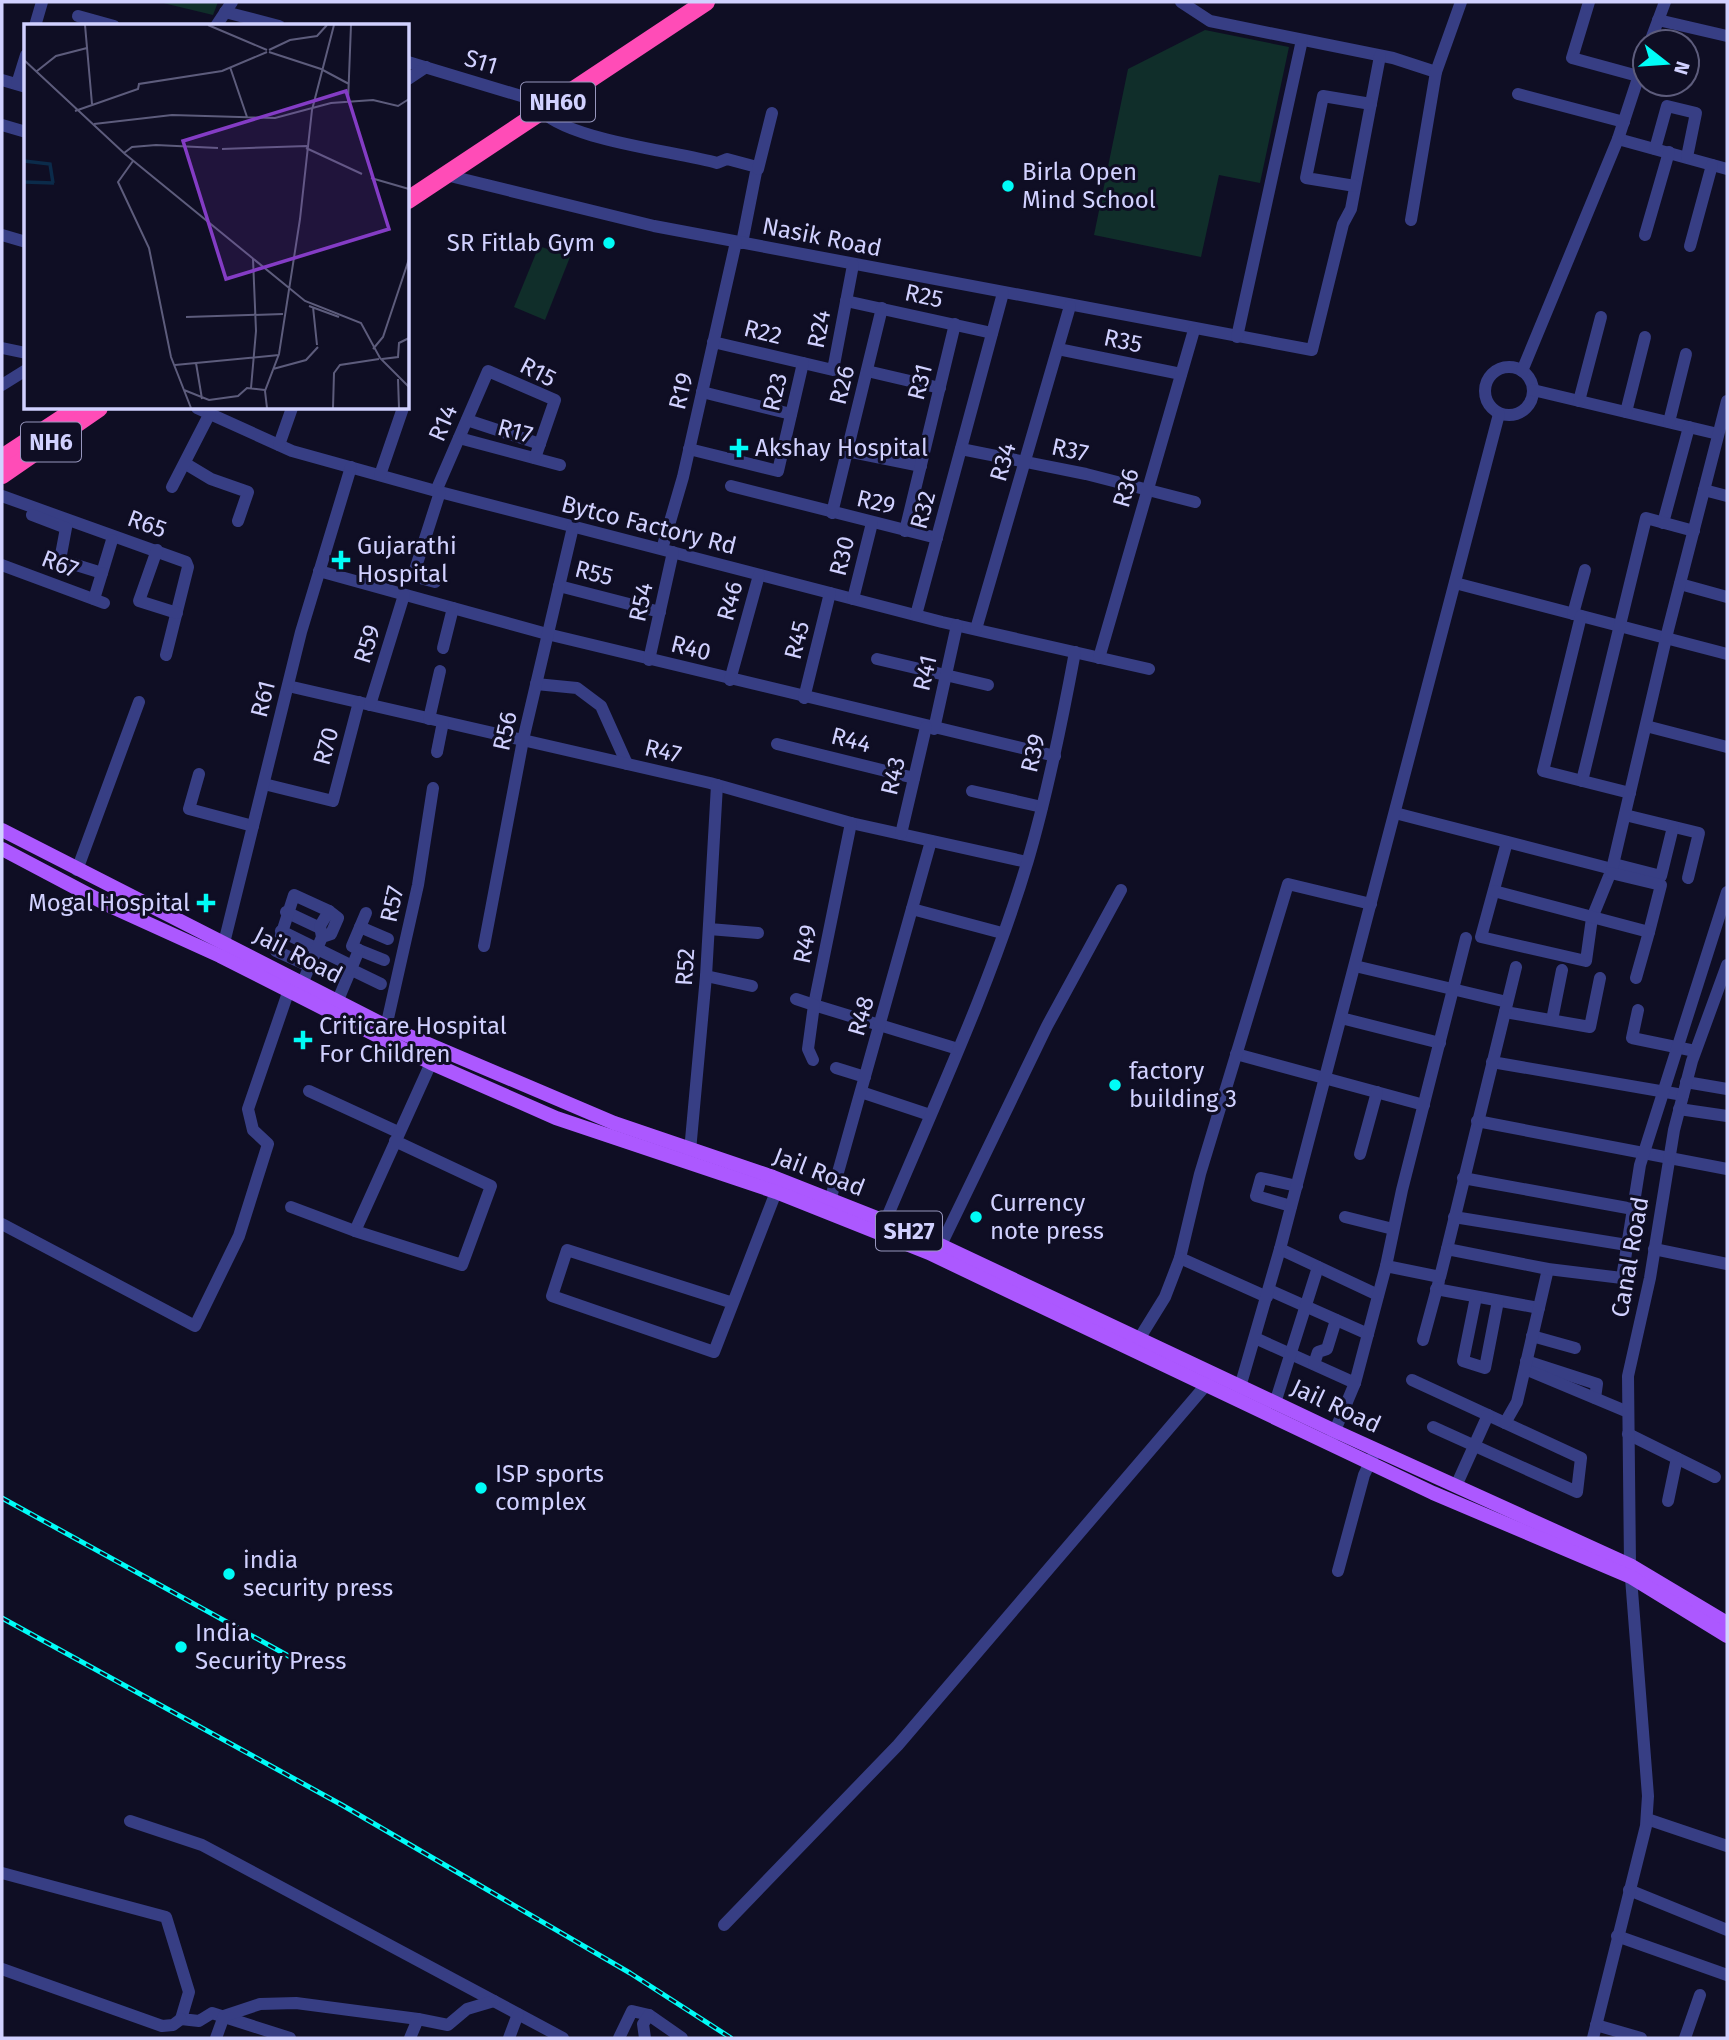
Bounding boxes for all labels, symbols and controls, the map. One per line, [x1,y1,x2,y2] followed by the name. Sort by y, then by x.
[24,24,410,410] inset map
[1631,28,1701,98] north arrow
[461,44,501,80] street label: S11
[1669,58,1695,77] text: N
[521,82,595,122] road number: NH60
[1022,158,1156,214] place label: Birla Open Mind School
[1000,178,1016,194] marker: Birla Open Mind School
[760,212,884,262] street label: Nasik Road
[447,229,595,257] place label: SR Fitlab Gym
[601,235,617,251] marker: SR Fitlab Gym
[902,278,946,314] street label: R25
[802,307,836,351] street label: R24
[741,314,785,350] street label: R22
[1101,323,1145,359] street label: R35
[515,351,561,393] street label: R15
[902,361,938,403] street label: R31
[824,363,860,407] street label: R26
[663,370,699,412] street label: R19
[757,370,793,414] street label: R23
[423,400,463,446] street label: R14
[494,413,536,449] street label: R17
[21,422,81,462] road number: NH6
[1049,432,1091,468] street label: R37
[755,434,928,462] place label: Akshay Hospital
[729,438,749,458] marker: Akshay Hospital
[984,439,1022,485] street label: R34
[1107,465,1145,511] street label: R36
[854,484,898,520] street label: R29
[905,488,941,532] street label: R32
[559,490,739,560] street label: Bytco Factory Rd
[124,504,170,544] street label: R65
[357,532,457,588] place label: Gujarathi Hospital
[824,533,860,579] street label: R30
[38,544,82,584] street label: R67
[331,550,351,570] marker: Gujarathi Hospital
[572,555,616,591] street label: R55
[711,578,749,624] street label: R46
[623,580,659,624] street label: R54
[779,618,815,662] street label: R45
[348,621,386,667] street label: R59
[668,630,714,666] street label: R40
[907,652,943,694] street label: R41
[245,678,281,720] street label: R61
[487,709,523,753] street label: R56
[828,722,874,758] street label: R44
[308,724,344,768] street label: R70
[1015,731,1051,775] street label: R39
[642,733,684,769] street label: R47
[875,754,911,798] street label: R43
[374,883,410,925] street label: R57
[28,889,190,917] place label: Mogal Hospital
[196,893,216,913] marker: Mogal Hospital
[249,921,347,989] street label: Jail Road
[788,922,822,966] street label: R49
[670,947,700,987] street label: R52
[842,993,880,1039] street label: R48
[319,1012,507,1068] place label: Criticare Hospital For Children
[293,1030,313,1050] marker: Criticare Hospital For Children
[1129,1057,1237,1113] place label: factory building 3
[1107,1077,1123,1093] marker: factory building 3
[769,1142,869,1202] street label: Jail Road
[990,1189,1104,1245] place label: Currency note press
[1606,1195,1654,1319] street label: Canal Road
[968,1209,984,1225] marker: Currency note press
[876,1212,942,1250] road number: SH27
[1287,1373,1385,1439] street label: Jail Road
[495,1460,604,1516] place label: ISP sports complex
[473,1480,489,1496] marker: ISP sports complex
[243,1546,393,1602] place label: india security press
[221,1566,237,1582] marker: india security press
[195,1619,346,1675] place label: India Security Press
[173,1639,189,1655] marker: India Security Press

